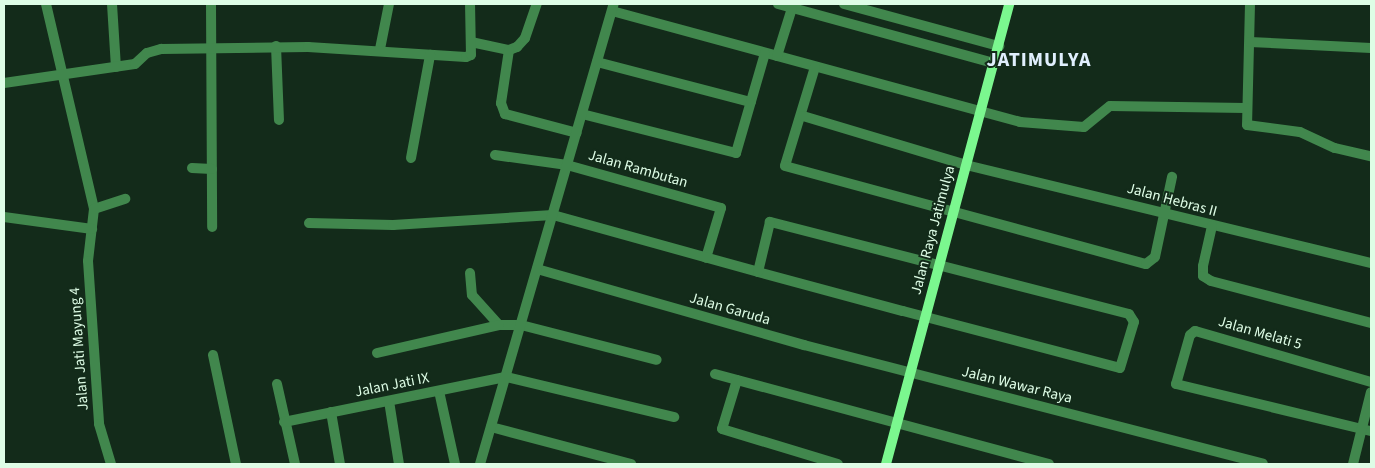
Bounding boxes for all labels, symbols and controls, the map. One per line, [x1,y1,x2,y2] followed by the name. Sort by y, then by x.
[985,48,1093,72] district label: JATIMULYA
[586,146,690,192] street label: Jalan Rambutan
[907,164,959,296] street label: Jalan Raya Jatimulya
[1125,179,1219,221] street label: Jalan Hebras II
[66,287,92,411] street label: Jalan Jati Mayung 4
[687,289,773,329] street label: Jalan Garuda
[1216,312,1304,354] street label: Jalan Melati 5
[960,363,1074,407] street label: Jalan Wawar Raya
[353,369,431,401] street label: Jalan Jati IX

